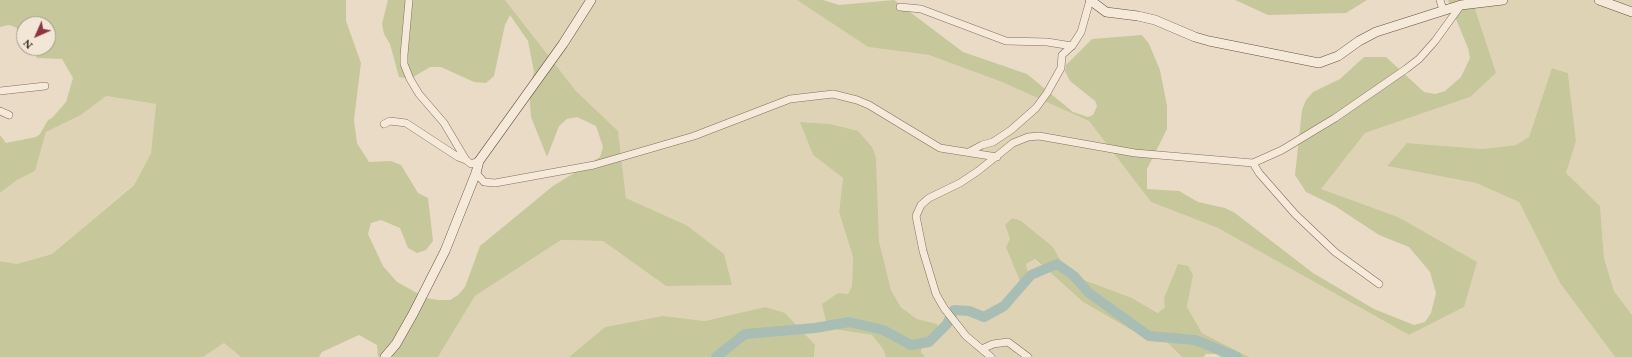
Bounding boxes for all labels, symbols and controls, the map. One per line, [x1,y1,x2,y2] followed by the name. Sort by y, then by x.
[16,16,56,56] north arrow
[19,35,37,53] text: N

